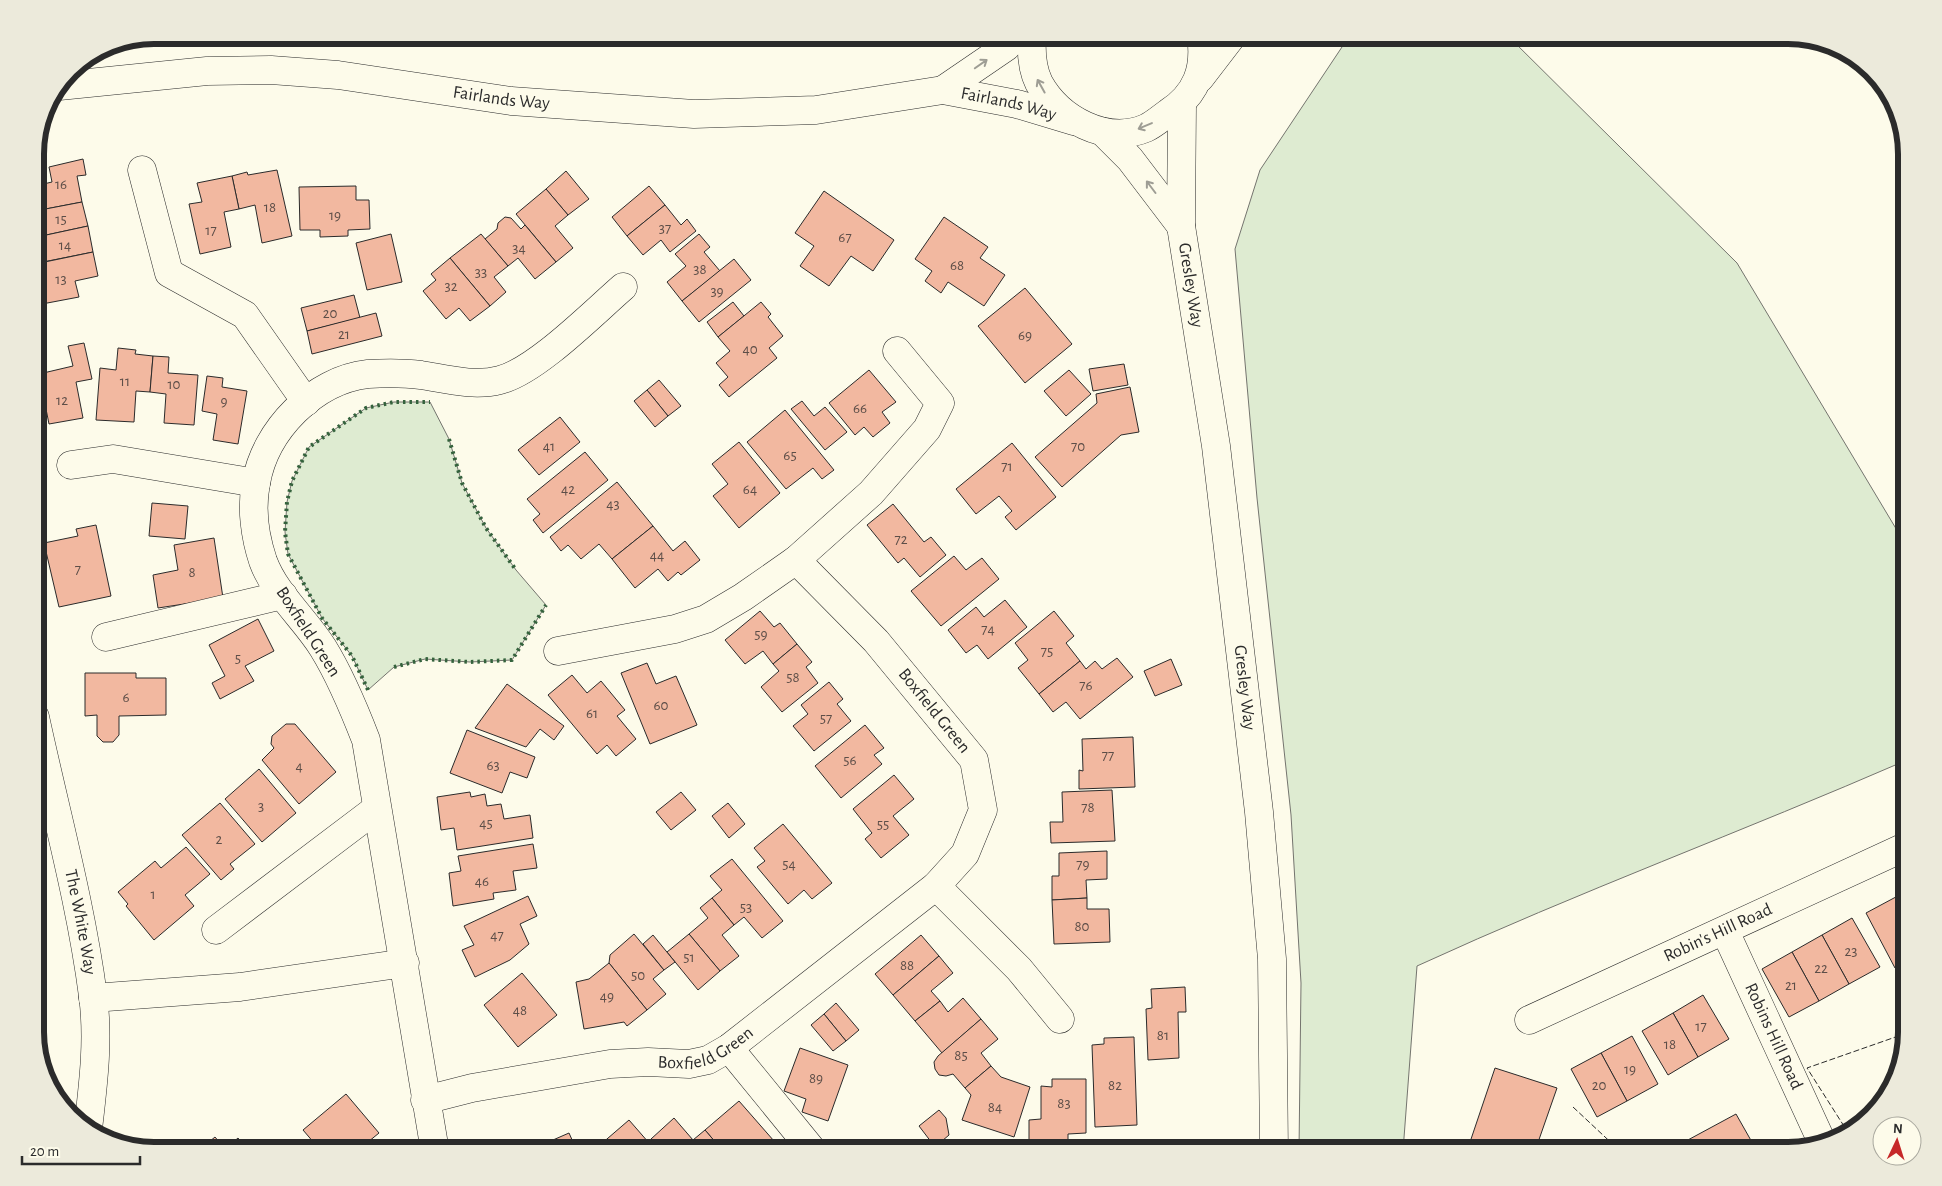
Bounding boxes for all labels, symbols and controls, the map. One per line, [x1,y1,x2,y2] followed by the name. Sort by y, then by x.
[974,59,988,69] one-way arrow
[1036,79,1046,93] one-way arrow
[452,83,551,113] street label: Fairlands Way
[959,85,1059,124] street label: Fairlands Way
[1138,122,1153,132] one-way arrow
[55,177,67,192] house number: 16
[1146,181,1157,194] one-way arrow
[264,200,276,215] house number: 18
[329,208,341,223] house number: 19
[55,212,67,227] house number: 15
[659,221,671,236] house number: 37
[205,223,217,238] house number: 17
[838,230,852,245] house number: 67
[59,238,71,253] house number: 14
[512,241,526,256] house number: 34
[1175,242,1206,329] street label: Gresley Way
[950,258,964,273] house number: 68
[693,262,707,277] house number: 38
[475,265,487,280] house number: 33
[55,272,67,287] house number: 13
[444,279,458,294] house number: 32
[710,284,724,299] house number: 39
[323,306,337,321] house number: 20
[338,327,350,342] house number: 21
[1018,328,1032,343] house number: 69
[742,342,758,357] house number: 40
[120,374,130,389] house number: 11
[167,377,181,392] house number: 10
[56,393,68,408] house number: 12
[220,394,228,409] house number: 9
[853,401,867,416] house number: 66
[543,439,555,454] house number: 41
[1071,439,1085,454] house number: 70
[783,448,797,463] house number: 65
[1001,459,1013,474] house number: 71
[561,482,575,497] house number: 42
[743,482,757,497] house number: 64
[606,497,620,512] house number: 43
[894,532,908,547] house number: 72
[650,548,664,563] house number: 44
[75,562,81,577] house number: 7
[188,565,196,580] house number: 8
[272,584,344,680] street label: Boxfield Green
[981,622,995,637] house number: 74
[754,627,768,642] house number: 59
[1041,644,1053,659] house number: 75
[1230,644,1258,731] street label: Gresley Way
[235,651,241,666] house number: 5
[895,665,973,757] street label: Boxfield Green
[786,670,800,685] house number: 58
[1079,678,1093,693] house number: 76
[122,690,130,705] house number: 6
[654,698,669,713] house number: 60
[586,706,598,721] house number: 61
[820,711,832,726] house number: 57
[1102,748,1114,763] house number: 77
[843,753,857,768] house number: 56
[486,758,500,773] house number: 63
[295,759,303,774] house number: 4
[258,799,264,814] house number: 3
[1081,800,1095,815] house number: 78
[479,816,493,831] house number: 45
[877,817,889,832] house number: 55
[216,832,223,847] house number: 2
[782,857,796,872] house number: 54
[1076,857,1090,872] house number: 79
[61,868,99,976] street label: The White Way
[475,874,489,889] house number: 46
[150,887,156,902] house number: 1
[740,900,752,915] house number: 53
[1661,900,1775,966] street label: Robin's Hill Road
[1074,919,1090,934] house number: 80
[490,928,504,943] house number: 47
[1844,944,1858,959] house number: 23
[683,950,695,965] house number: 51
[900,958,914,973] house number: 88
[1814,961,1828,976] house number: 22
[631,968,645,983] house number: 50
[1785,978,1797,993] house number: 21
[1741,980,1806,1092] street label: Robins Hill Road
[600,989,614,1004] house number: 49
[513,1003,527,1018] house number: 48
[1695,1019,1707,1034] house number: 17
[657,1023,757,1073] street label: Boxfield Green
[1157,1028,1169,1043] house number: 81
[1664,1037,1676,1052] house number: 18
[954,1048,968,1063] house number: 85
[1624,1062,1636,1077] house number: 19
[809,1071,823,1086] house number: 89
[1108,1078,1122,1093] house number: 82
[1592,1078,1606,1093] house number: 20
[1057,1096,1071,1111] house number: 83
[988,1100,1002,1115] house number: 84
[1872,1116,1922,1166] north arrow
[1892,1122,1903,1136] text: N
[22,1134,140,1166] scale bar
[30,1144,59,1159] text: 20 m

